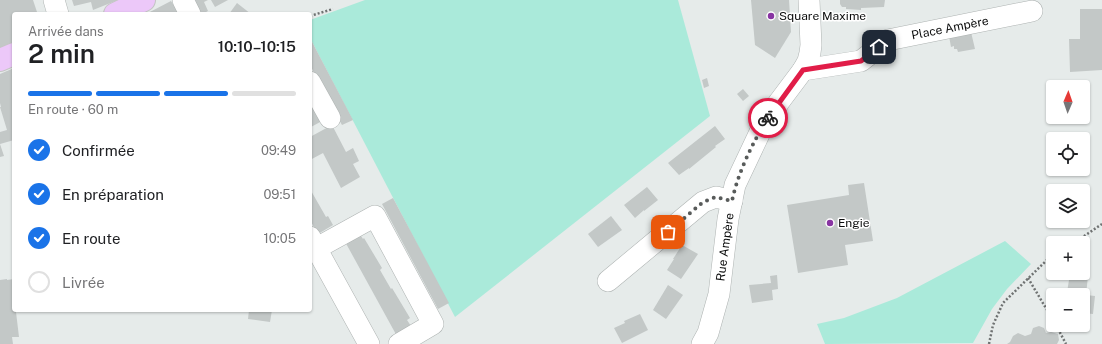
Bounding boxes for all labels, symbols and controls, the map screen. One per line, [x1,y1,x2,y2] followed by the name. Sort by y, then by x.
[779,9,866,23] place label: Square Maxime
[766,11,776,21] marker: Square Maxime
[910,14,990,42] street label: Place Ampère
[28,24,104,39] text: Arrivée dans
[862,30,896,64] pin
[868,36,890,58] icon: home
[28,38,95,69] text: 2 min
[218,38,296,55] text: 10:10–10:15
[1046,80,1090,124] north arrow
[1046,80,1090,332] map controls
[748,98,788,138] courier
[28,102,118,117] text: En route · 60 m
[757,107,779,129] icon: bike
[1046,132,1090,176] button: locate
[28,139,50,161] icon: check
[62,142,135,159] text: Confirmée
[261,143,296,158] text: 09:49
[28,183,50,205] icon: check
[1046,184,1090,228] button: layers
[62,186,164,203] text: En préparation
[263,187,296,202] text: 09:51
[713,212,737,282] street label: Rue Ampère
[651,215,685,249] pin
[838,216,870,230] place label: Engie
[825,218,835,228] marker: Engie
[657,221,679,243] icon: bag
[28,227,50,249] icon: check
[62,230,120,247] text: En route
[264,231,296,246] text: 10:05
[1046,236,1090,280] button: +
[62,274,105,291] text: Livrée
[1046,288,1090,332] button: −

